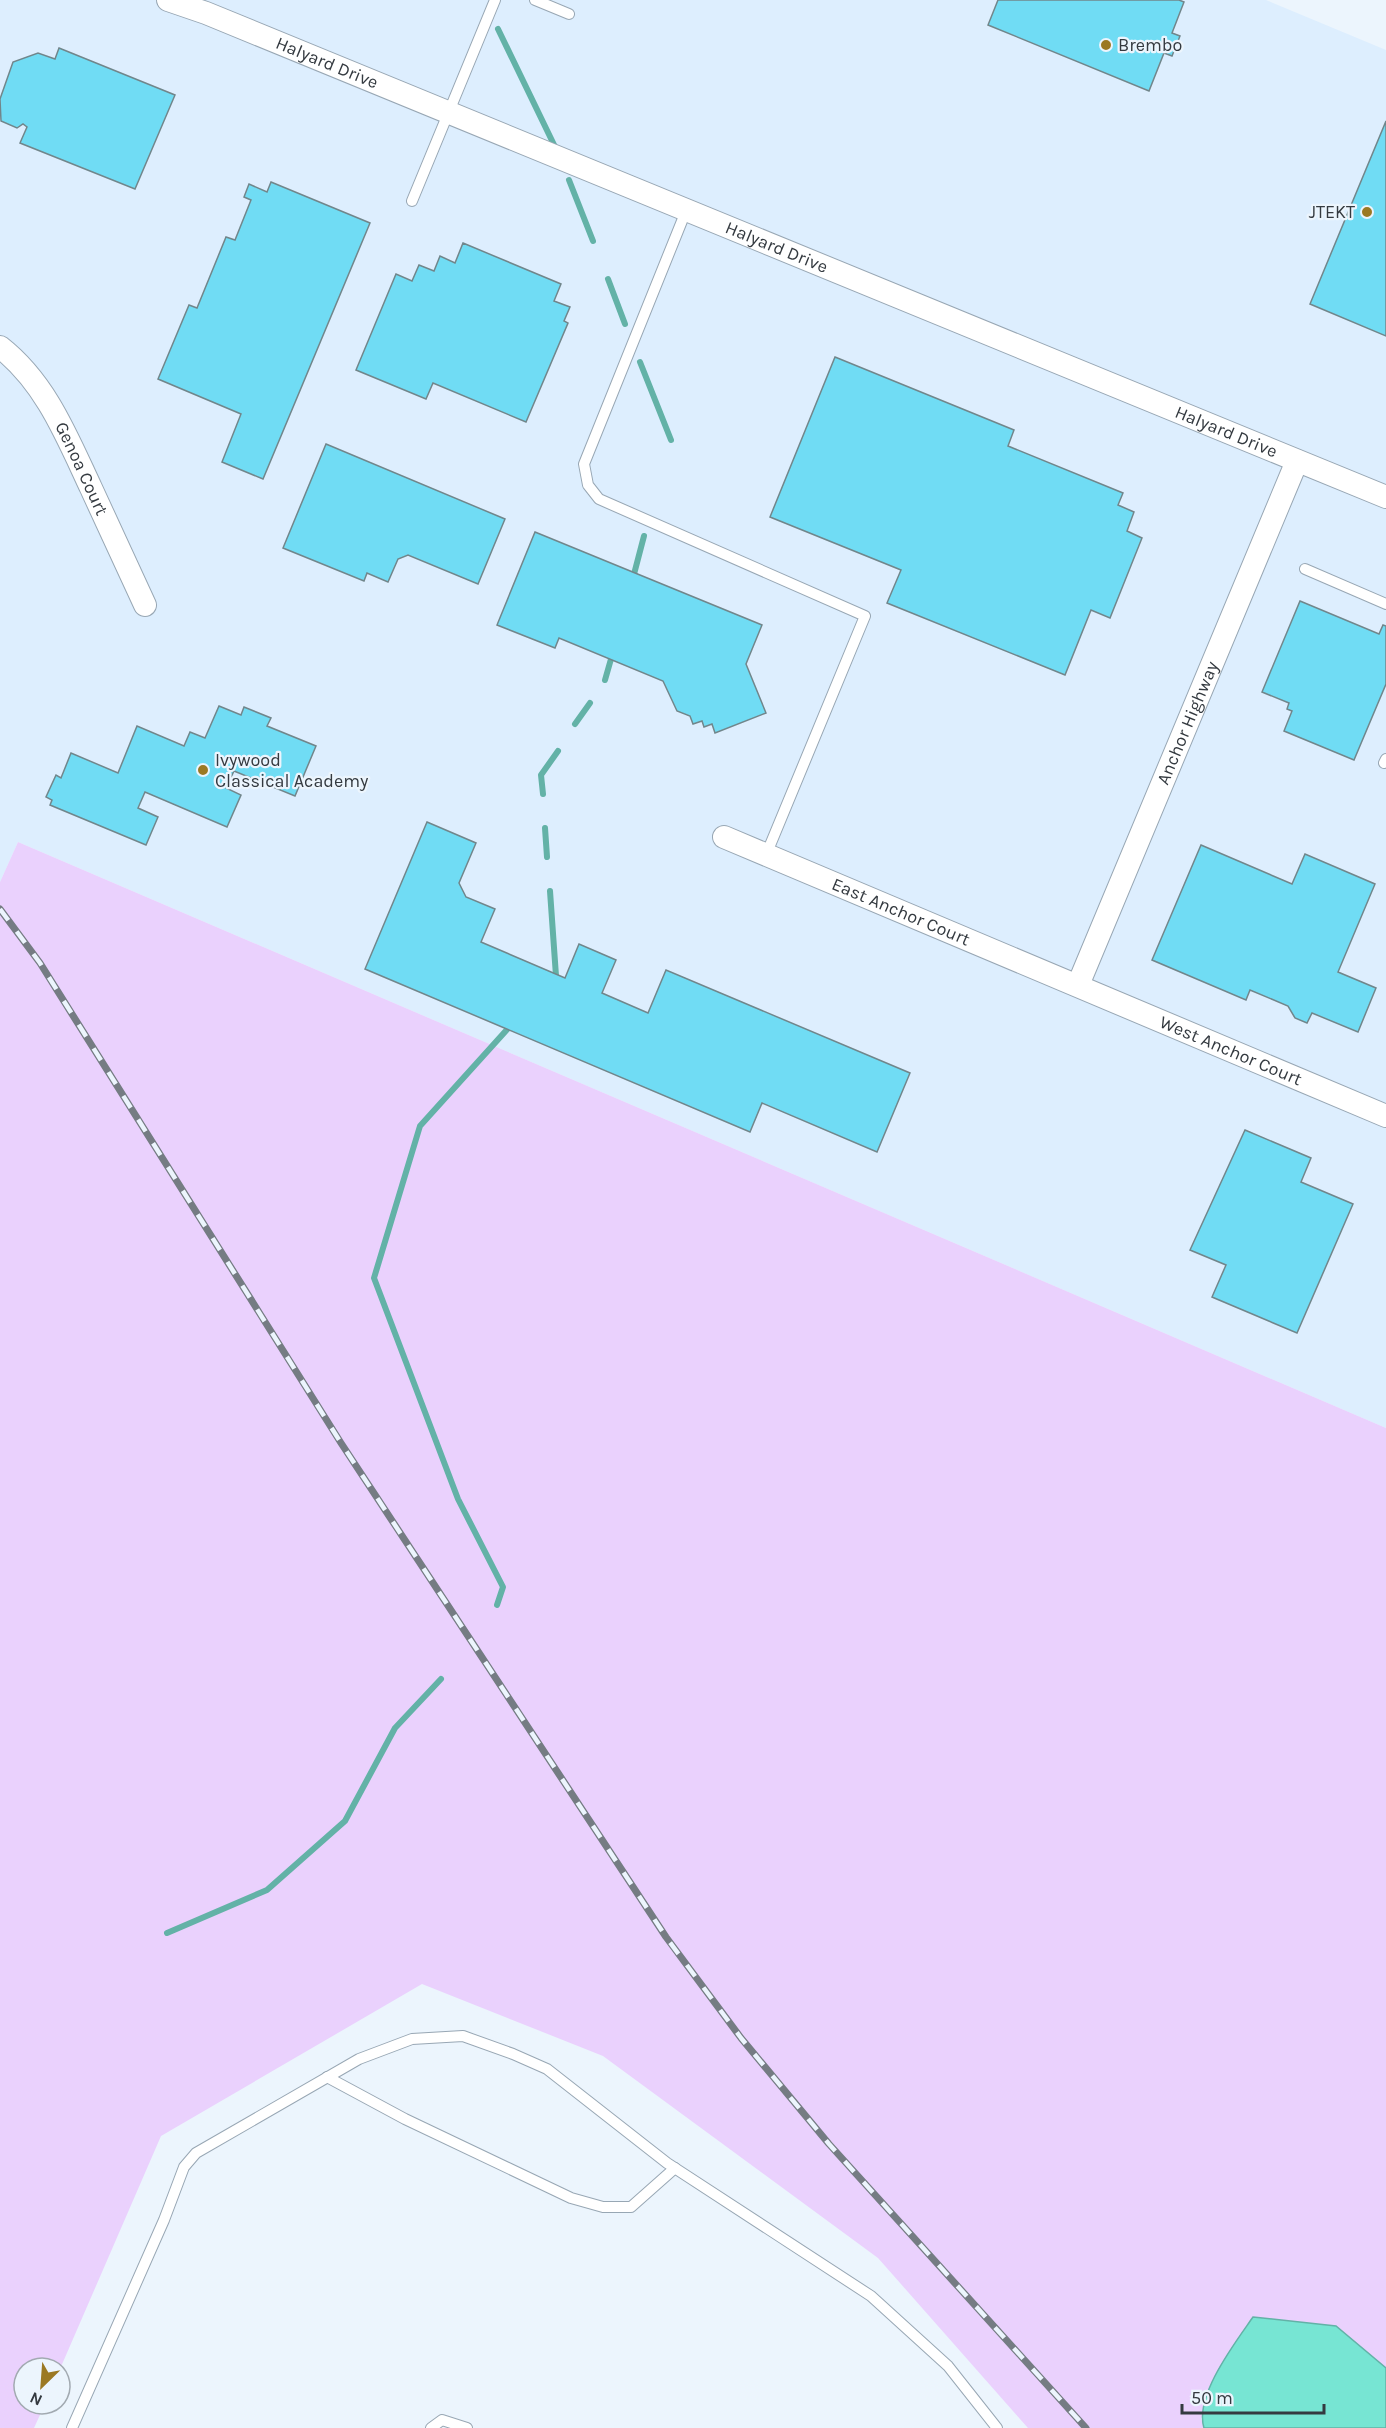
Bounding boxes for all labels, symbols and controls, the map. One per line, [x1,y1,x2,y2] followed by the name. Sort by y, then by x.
[273,32,382,93] street label: Halyard Drive
[1118,34,1182,56] place label: Brembo
[1099,38,1113,52] marker: Brembo
[1309,201,1355,223] place label: JTEKT
[1360,205,1374,219] marker: JTEKT
[722,216,831,278] street label: Halyard Drive
[1172,401,1281,462] street label: Halyard Drive
[50,418,113,519] street label: Genoa Court
[1152,657,1223,788] street label: Anchor Highway
[215,749,369,792] place label: Ivywood Classical Academy
[196,763,210,777] marker: Ivywood Classical Academy
[829,873,973,950] street label: East Anchor Court
[1156,1011,1306,1090] street label: West Anchor Court
[12,2356,72,2416] north arrow
[1182,2377,1324,2415] scale bar
[1191,2387,1233,2409] text: 50 m
[27,2388,45,2410] text: N

